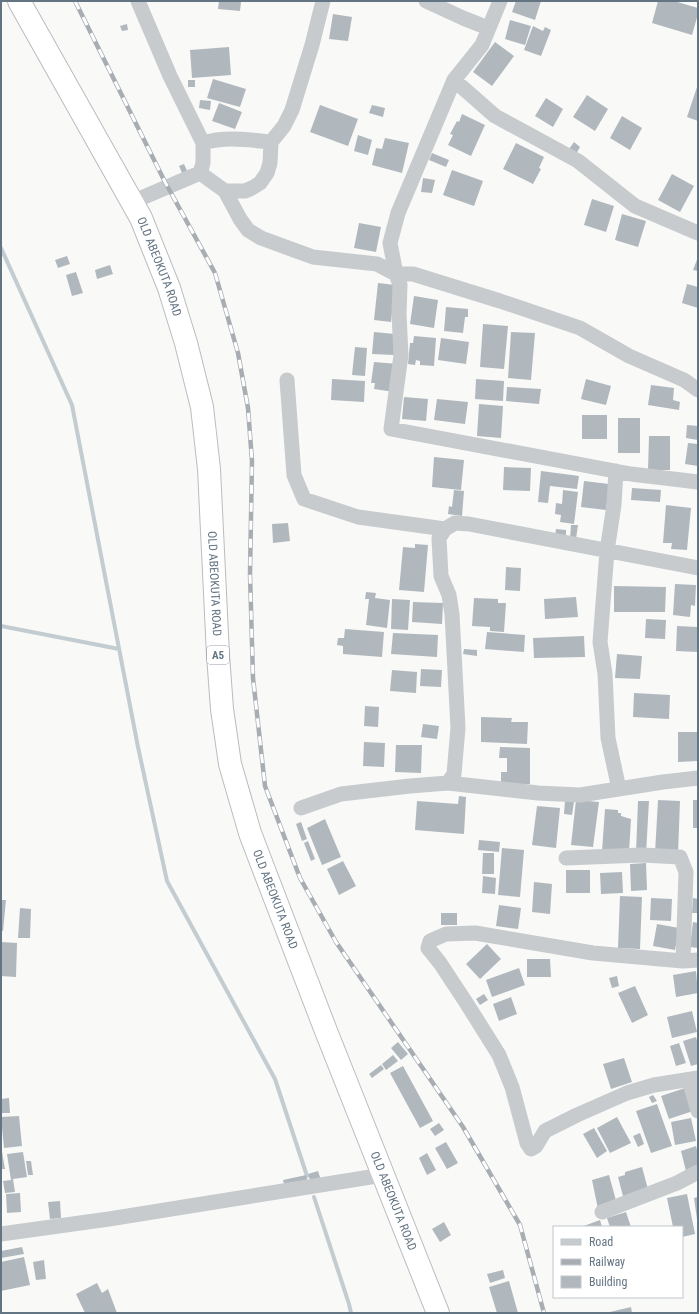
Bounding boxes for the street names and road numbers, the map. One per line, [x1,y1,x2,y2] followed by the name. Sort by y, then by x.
[134,215,184,318] street label: OLD ABEOKUTA ROAD
[205,531,224,637] street label: OLD ABEOKUTA ROAD
[207,646,229,664] road number: A5
[250,848,301,951] street label: OLD ABEOKUTA ROAD
[368,1149,419,1253] street label: OLD ABEOKUTA ROAD

